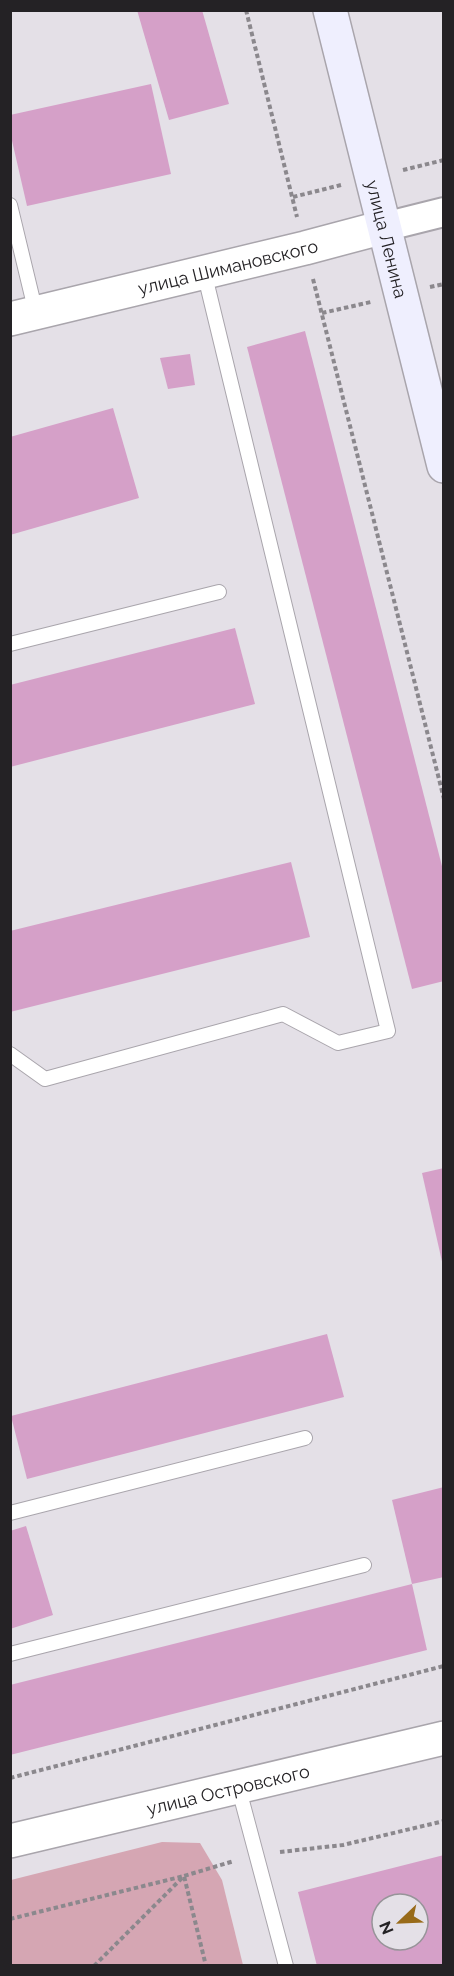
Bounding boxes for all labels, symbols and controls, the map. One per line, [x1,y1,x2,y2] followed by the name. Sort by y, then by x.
[362,178,412,300] street label: улица Ленина
[136,235,320,298] street label: улица Шимановского
[144,1760,312,1819] street label: улица Островского
[370,1892,430,1952] north arrow
[376,1918,398,1937] text: N

